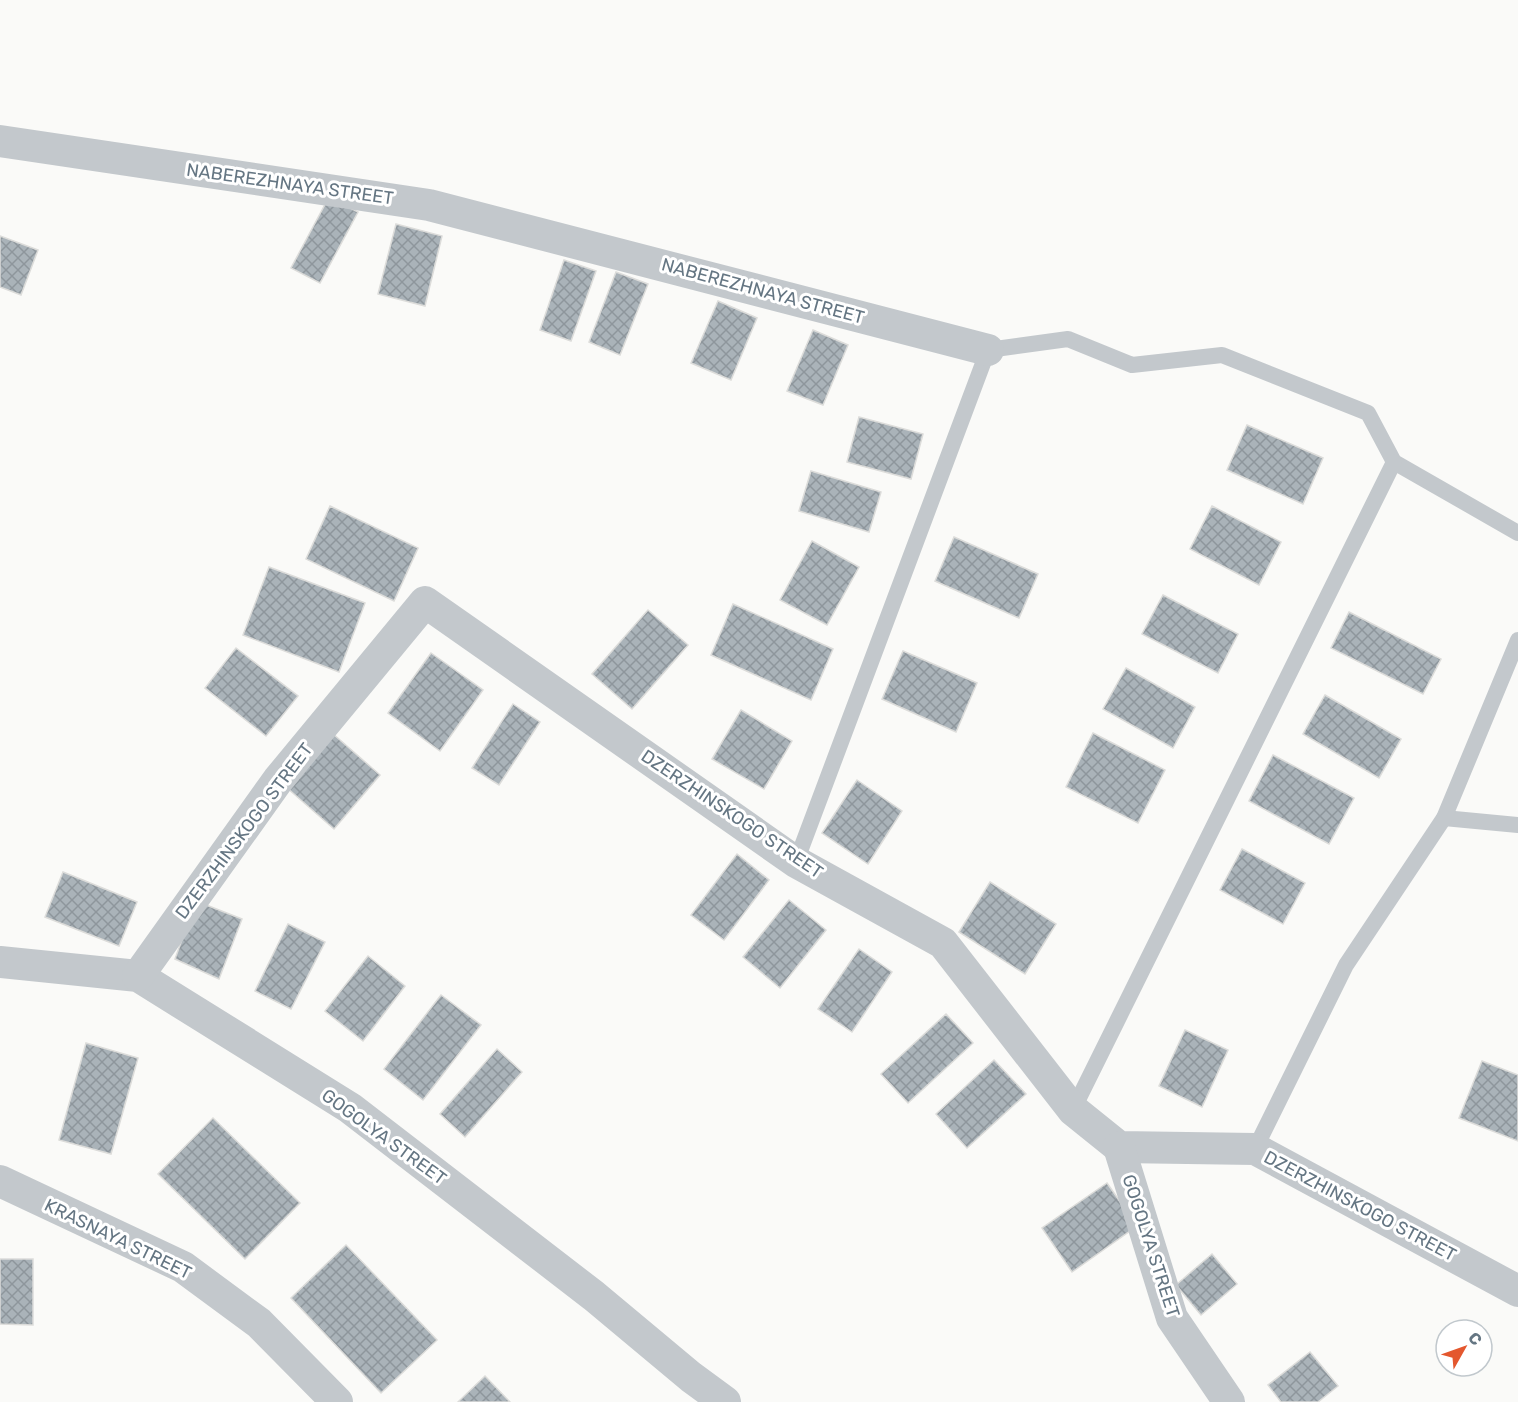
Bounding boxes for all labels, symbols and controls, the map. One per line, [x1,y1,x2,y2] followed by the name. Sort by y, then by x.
[185,159,395,209] street label: NABEREZHNAYA STREET
[659,253,867,329] street label: NABEREZHNAYA STREET
[171,739,317,923] street label: DZERZHINSKOGO STREET
[637,745,827,883] street label: DZERZHINSKOGO STREET
[317,1084,451,1190] street label: GOGOLYA STREET
[1260,1146,1460,1266] street label: DZERZHINSKOGO STREET
[1118,1172,1184,1320] street label: GOGOLYA STREET
[41,1194,195,1284] street label: KRASNAYA STREET
[1434,1318,1494,1378] north arrow
[1464,1328,1486,1349] text: С

